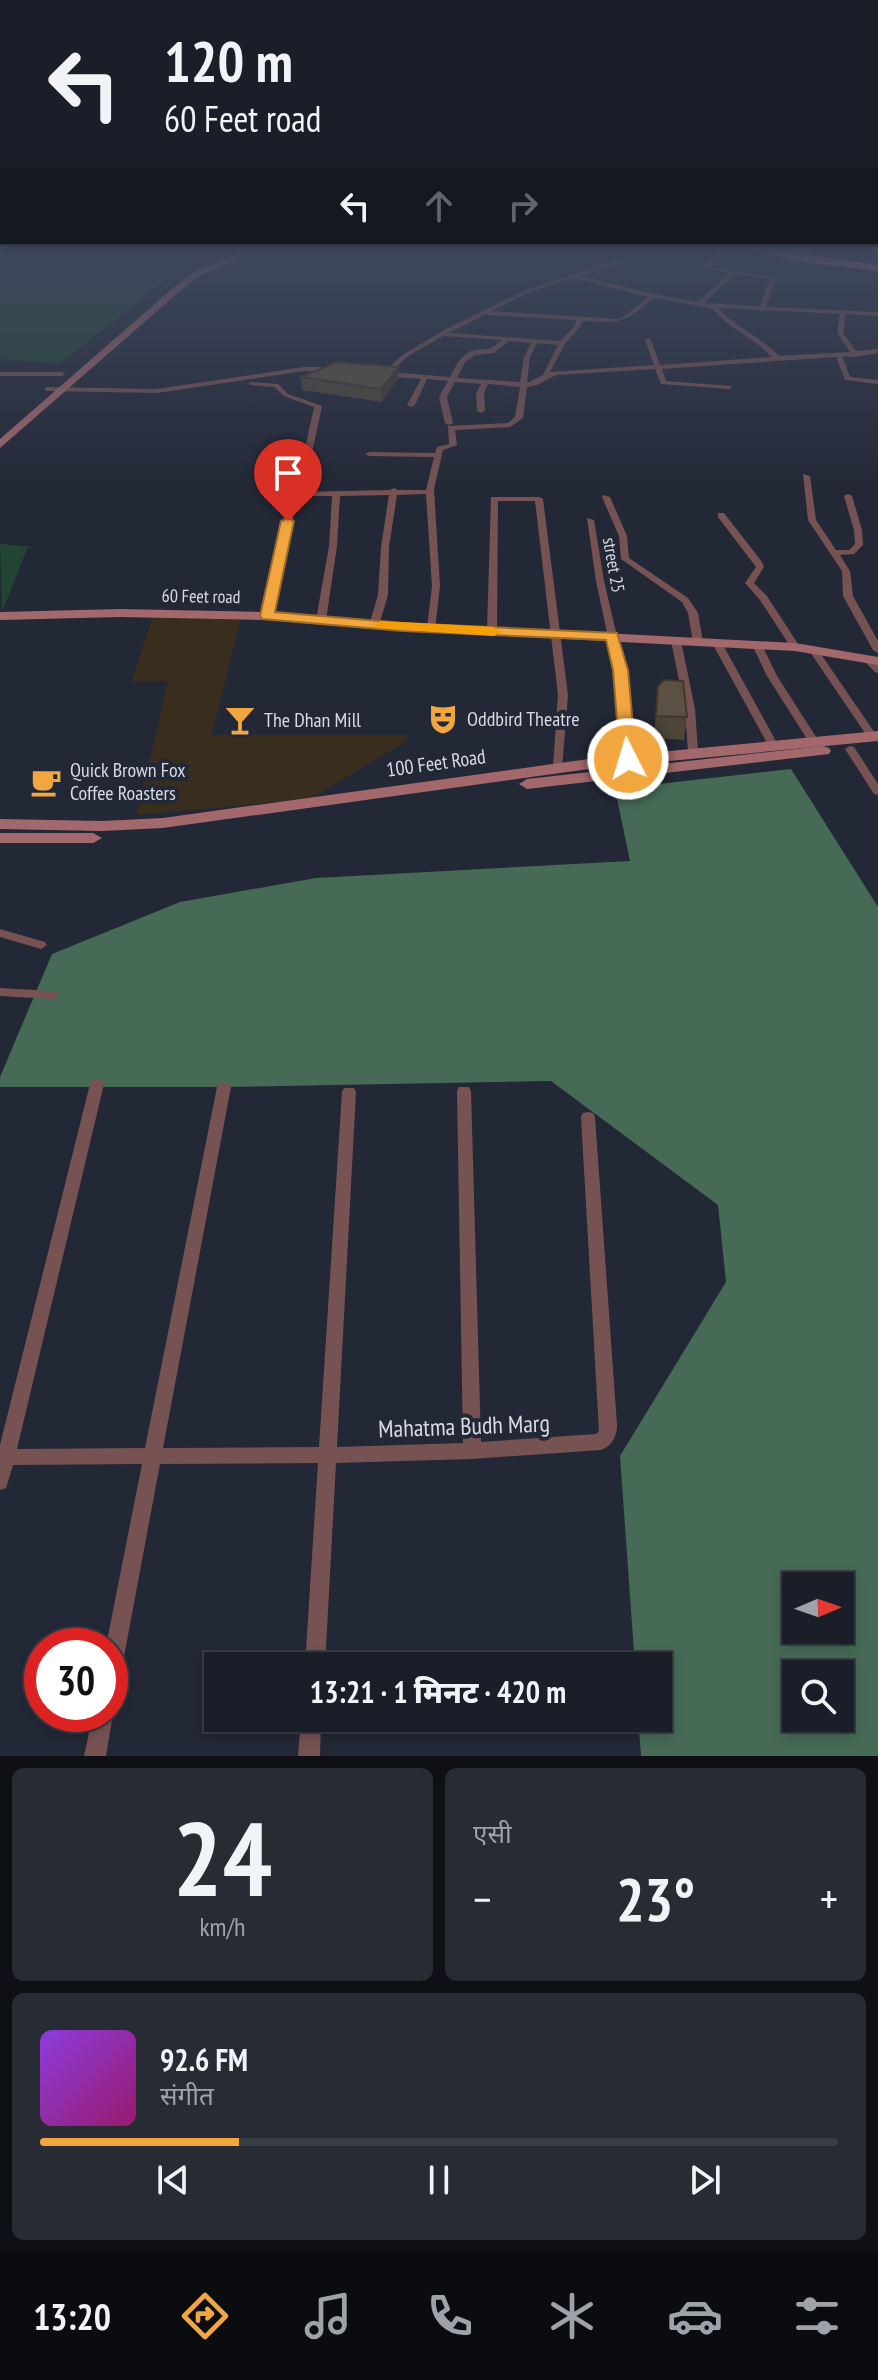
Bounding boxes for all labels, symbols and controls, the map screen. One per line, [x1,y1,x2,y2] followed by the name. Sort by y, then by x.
[164,25,293,97] text: 120 m
[32,32,136,136] icon: left
[164,95,321,142] text: 60 Feet road
[333,184,377,228] icon: left
[417,184,461,228] icon: ahead
[501,184,545,228] icon: right
[254,439,322,521] pin
[266,451,310,495] icon: arrive
[598,536,630,594] street label: street 25
[161,584,241,608] street label: 60 Feet road
[426,702,460,736] theatre icon: Oddbird Theatre
[223,703,257,737] bar icon: The Dhan Mill
[467,706,579,732] place label: Oddbird Theatre
[264,707,361,733] place label: The Dhan Mill
[586,717,670,801] position arrow
[385,743,487,783] street label: 100 Feet Road
[70,757,186,806] place label: Quick Brown Fox Coffee Roasters
[29,765,63,799] cafe icon: Quick Brown Fox Coffee Roasters
[378,1408,550,1444] street label: Mahatma Budh Marg
[782,1572,854,1644] north arrow
[782,1572,854,1732] map controls
[24,1628,128,1732] speed limit sign: 30
[782,1660,854,1732] button: search
[310,1672,566,1711] text: 13:21 · 1 मिनट · 420 m
[173,1790,272,1925] text: 24
[473,1817,512,1850] text: एसी
[616,1860,695,1938] text: 23°
[473,1870,491,1927] text: −
[820,1870,838,1927] text: +
[199,1910,246,1943] text: km/h
[160,2040,248,2079] text: 92.6 FM
[160,2079,214,2112] text: संगीत
[151,2158,195,2202] icon: previous
[417,2158,461,2202] icon: pause
[683,2158,727,2202] icon: next
[177,2288,233,2344] icon: directions
[300,2288,356,2344] icon: music
[422,2288,478,2344] icon: phone
[544,2288,600,2344] icon: climate
[667,2288,723,2344] icon: car
[789,2288,845,2344] icon: filters
[33,2293,111,2340] text: 13:20

